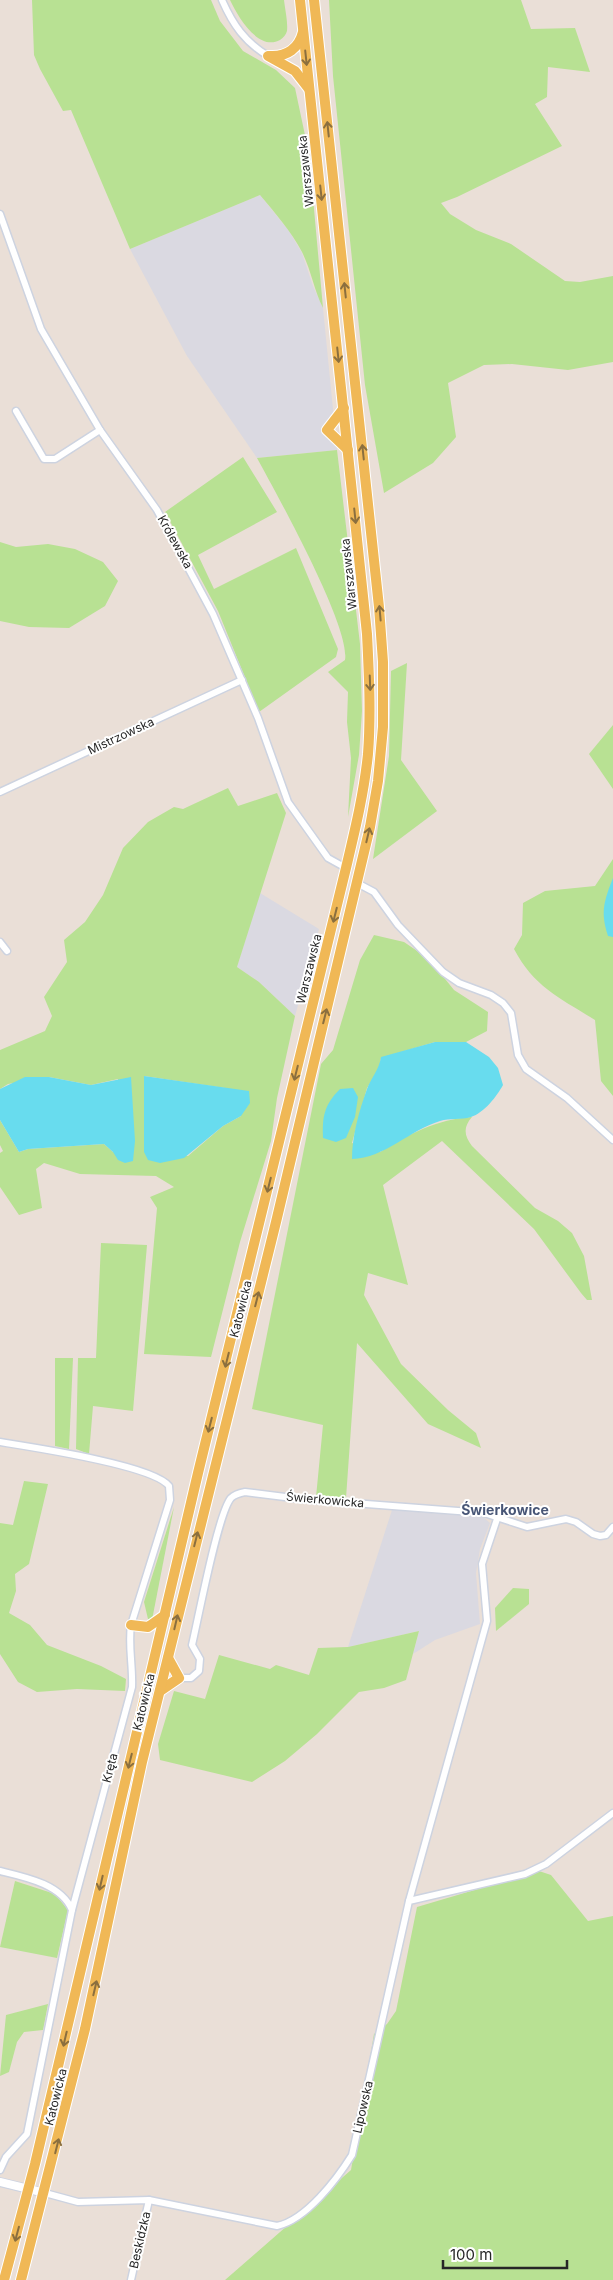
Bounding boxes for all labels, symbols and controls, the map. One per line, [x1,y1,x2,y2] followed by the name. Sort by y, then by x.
[302,49,311,65] one-way arrow
[323,121,333,137] one-way arrow
[294,135,317,207] street label: Warszawska
[316,185,326,201] one-way arrow
[340,282,350,298] one-way arrow
[333,346,343,362] one-way arrow
[358,444,367,460] one-way arrow
[350,508,360,524] one-way arrow
[155,512,196,571] street label: Królewska
[337,538,360,610] street label: Warszawska
[375,606,384,622] one-way arrow
[365,675,374,691] one-way arrow
[85,714,156,757] street label: Mistrzowska
[364,828,373,844] one-way arrow
[330,907,339,923] one-way arrow
[293,932,324,1005] street label: Warszawska
[321,1009,330,1025] one-way arrow
[291,1065,301,1081] one-way arrow
[264,1177,273,1193] one-way arrow
[226,1279,255,1339] street label: Katowicka
[253,1291,262,1307] one-way arrow
[222,1352,231,1368] one-way arrow
[205,1416,215,1432] one-way arrow
[285,1489,365,1510] street label: Świerkowicka
[461,1501,549,1518] district label: Świerkowice
[192,1531,201,1547] one-way arrow
[172,1615,181,1631] one-way arrow
[129,1672,158,1732] street label: Katowicka
[99,1751,120,1784] street label: Kręta
[124,1753,134,1769] one-way arrow
[96,1874,105,1890] one-way arrow
[91,1980,100,1996] one-way arrow
[60,2030,69,2046] one-way arrow
[41,2067,70,2127] street label: Katowicka
[349,2079,376,2135] street label: Lipowska
[53,2139,62,2155] one-way arrow
[126,2210,153,2270] street label: Beskidzka
[11,2226,21,2242] one-way arrow
[443,2238,567,2270] scale bar
[450,2245,492,2264] text: 100 m

